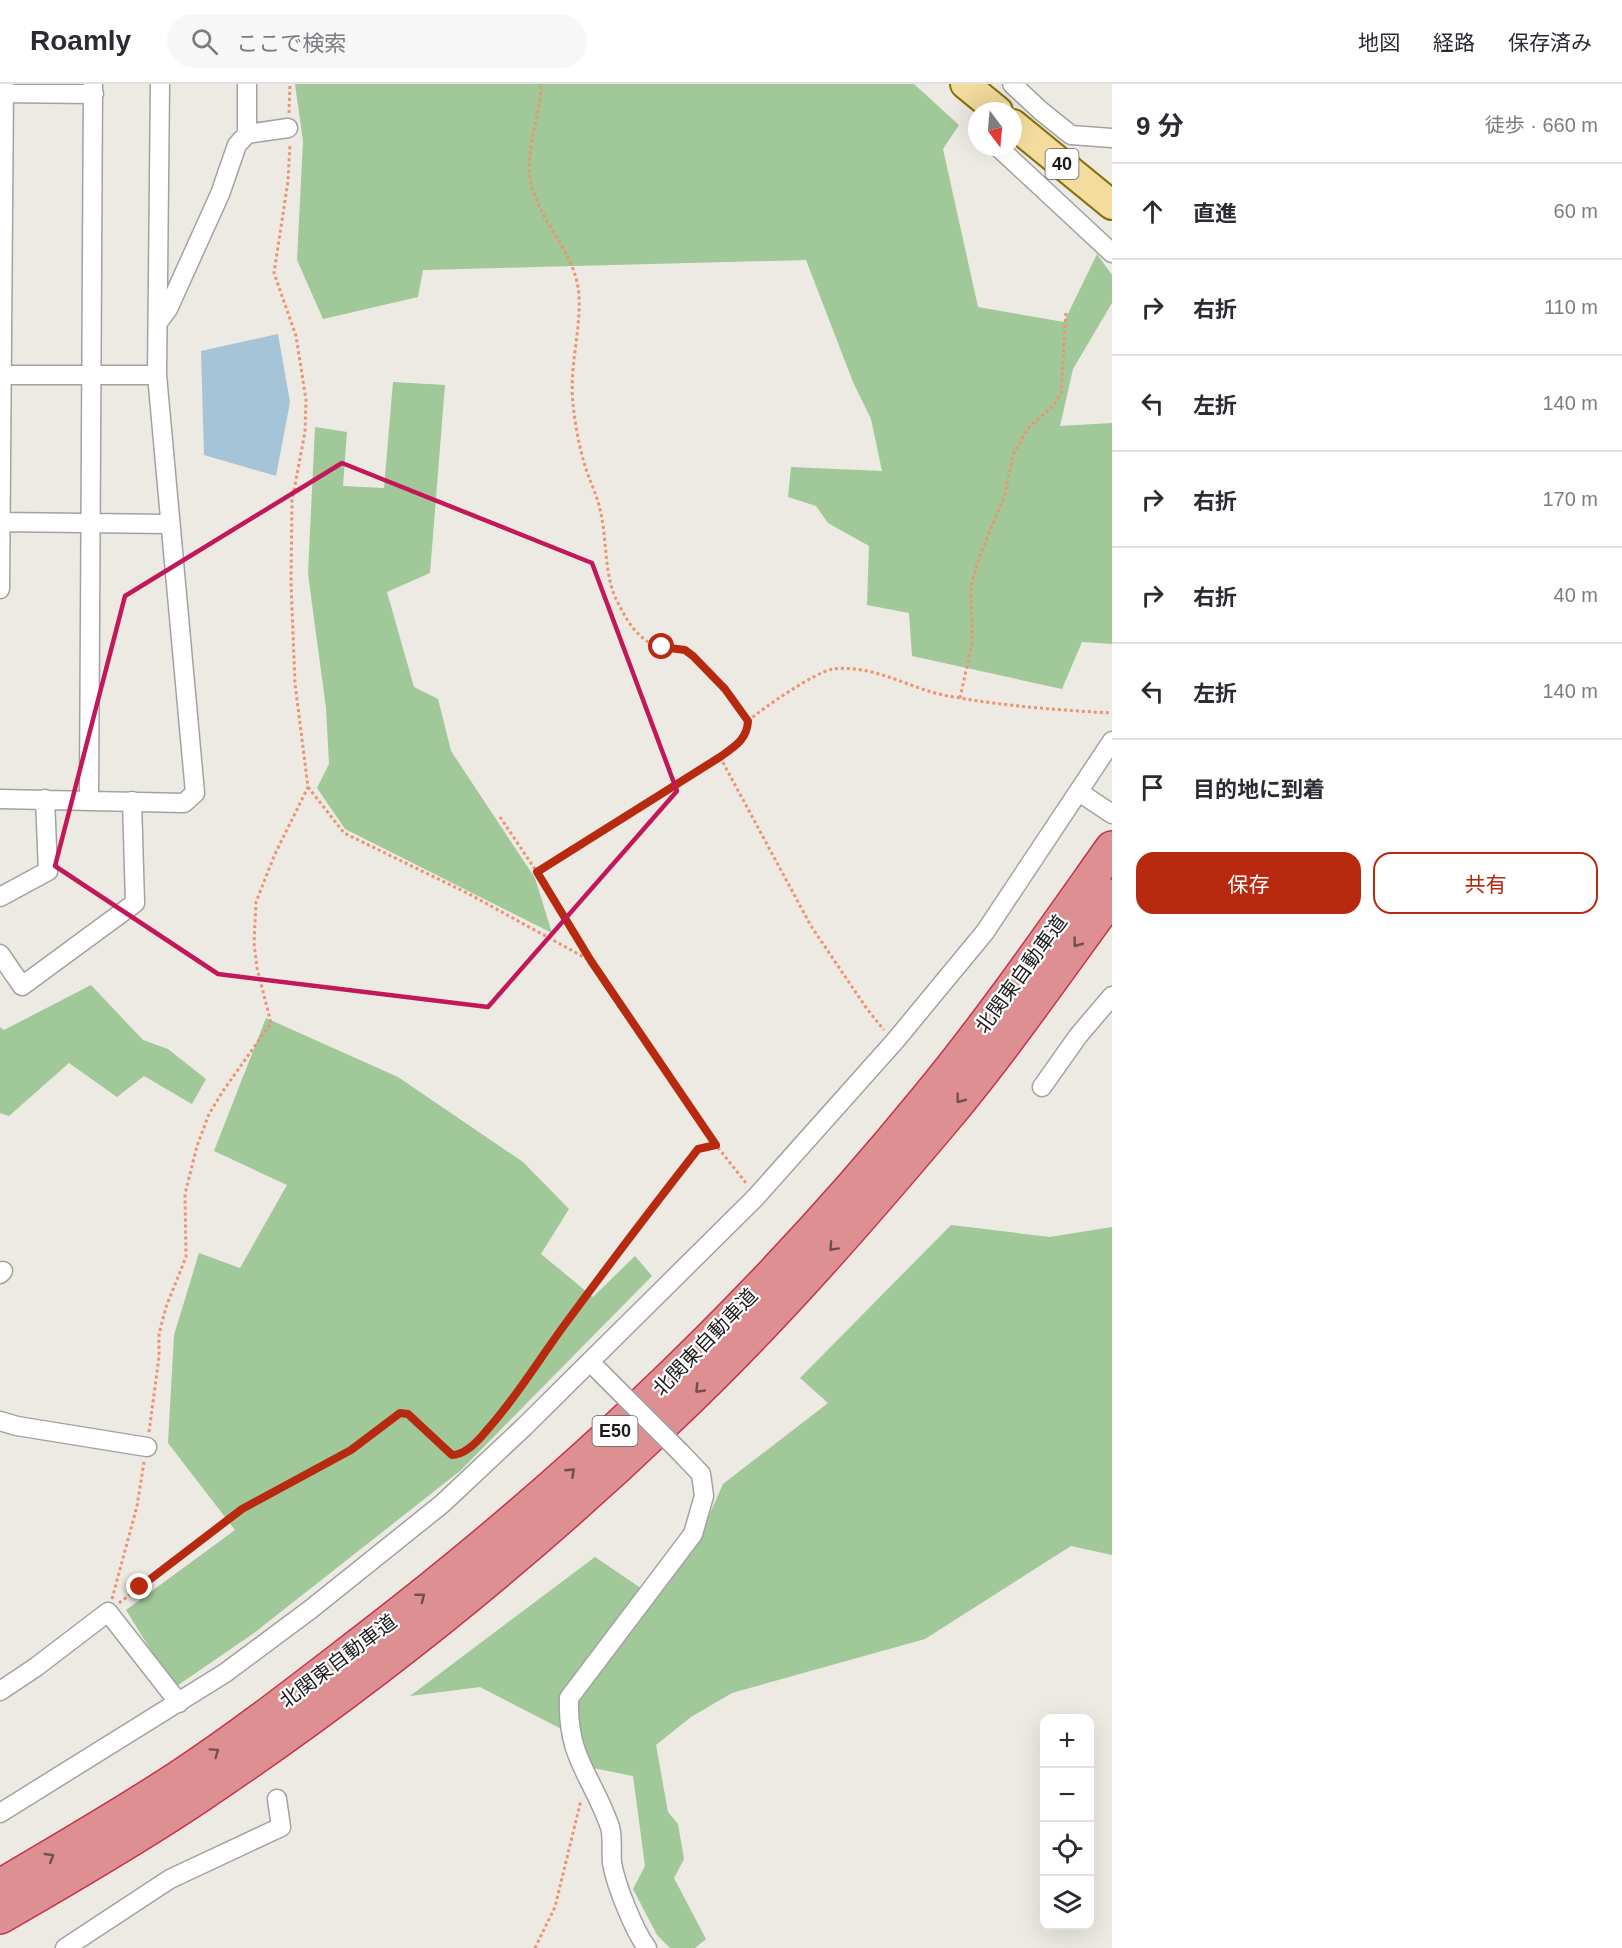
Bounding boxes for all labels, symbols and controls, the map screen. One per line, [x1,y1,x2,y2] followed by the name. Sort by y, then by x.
[167,14,587,68] search box
[30,25,131,56] text: Roamly
[188,25,221,58] icon: search
[236,31,346,56] text: ここで検索
[1358,31,1400,54] text: 地図
[1433,31,1475,54] text: 経路
[1508,31,1592,54] text: 保存済み
[968,102,1022,156] north arrow
[1136,111,1184,141] text: 9 分
[1485,114,1598,136] text: 徒歩 · 660 m
[1046,149,1078,179] road number: 40
[1136,195,1169,228] icon: ahead
[1554,200,1598,222] text: 60 m
[1193,201,1237,226] text: 直進
[1136,291,1169,324] icon: right
[1544,296,1598,318] text: 110 m
[1193,297,1237,322] text: 右折
[1136,387,1169,420] icon: left
[1542,392,1598,414] text: 140 m
[1193,393,1237,418] text: 左折
[1136,483,1169,516] icon: right
[1542,488,1598,510] text: 170 m
[1193,489,1237,514] text: 右折
[1136,579,1169,612] icon: right
[1554,584,1598,606] text: 40 m
[1193,585,1237,610] text: 右折
[648,633,674,659] route start
[1136,675,1169,708] icon: left
[1542,680,1598,702] text: 140 m
[1193,681,1237,706] text: 左折
[1136,771,1169,804] icon: arrive
[1193,777,1325,802] text: 目的地に到着
[1136,852,1361,914] button: 保存
[1373,852,1598,914] button: 共有
[971,911,1071,1037] street label: 北関東自動車道
[1073,937,1084,948] one-way arrow
[956,1092,967,1103] one-way arrow
[829,1240,840,1251] one-way arrow
[648,1284,762,1400] street label: 北関東自動車道
[695,1381,706,1392] one-way arrow
[592,1416,638,1446] road number: E50
[564,1468,574,1479] one-way arrow
[126,1573,152,1599] route end
[415,1594,426,1605] one-way arrow
[275,1610,401,1712] street label: 北関東自動車道
[1040,1714,1094,1930] map controls
[1040,1714,1094,1768] button: +
[208,1748,219,1759] one-way arrow
[1040,1768,1094,1822] button: −
[1040,1822,1094,1876] button: locate
[44,1852,54,1864] one-way arrow
[1040,1876,1094,1930] button: layers

